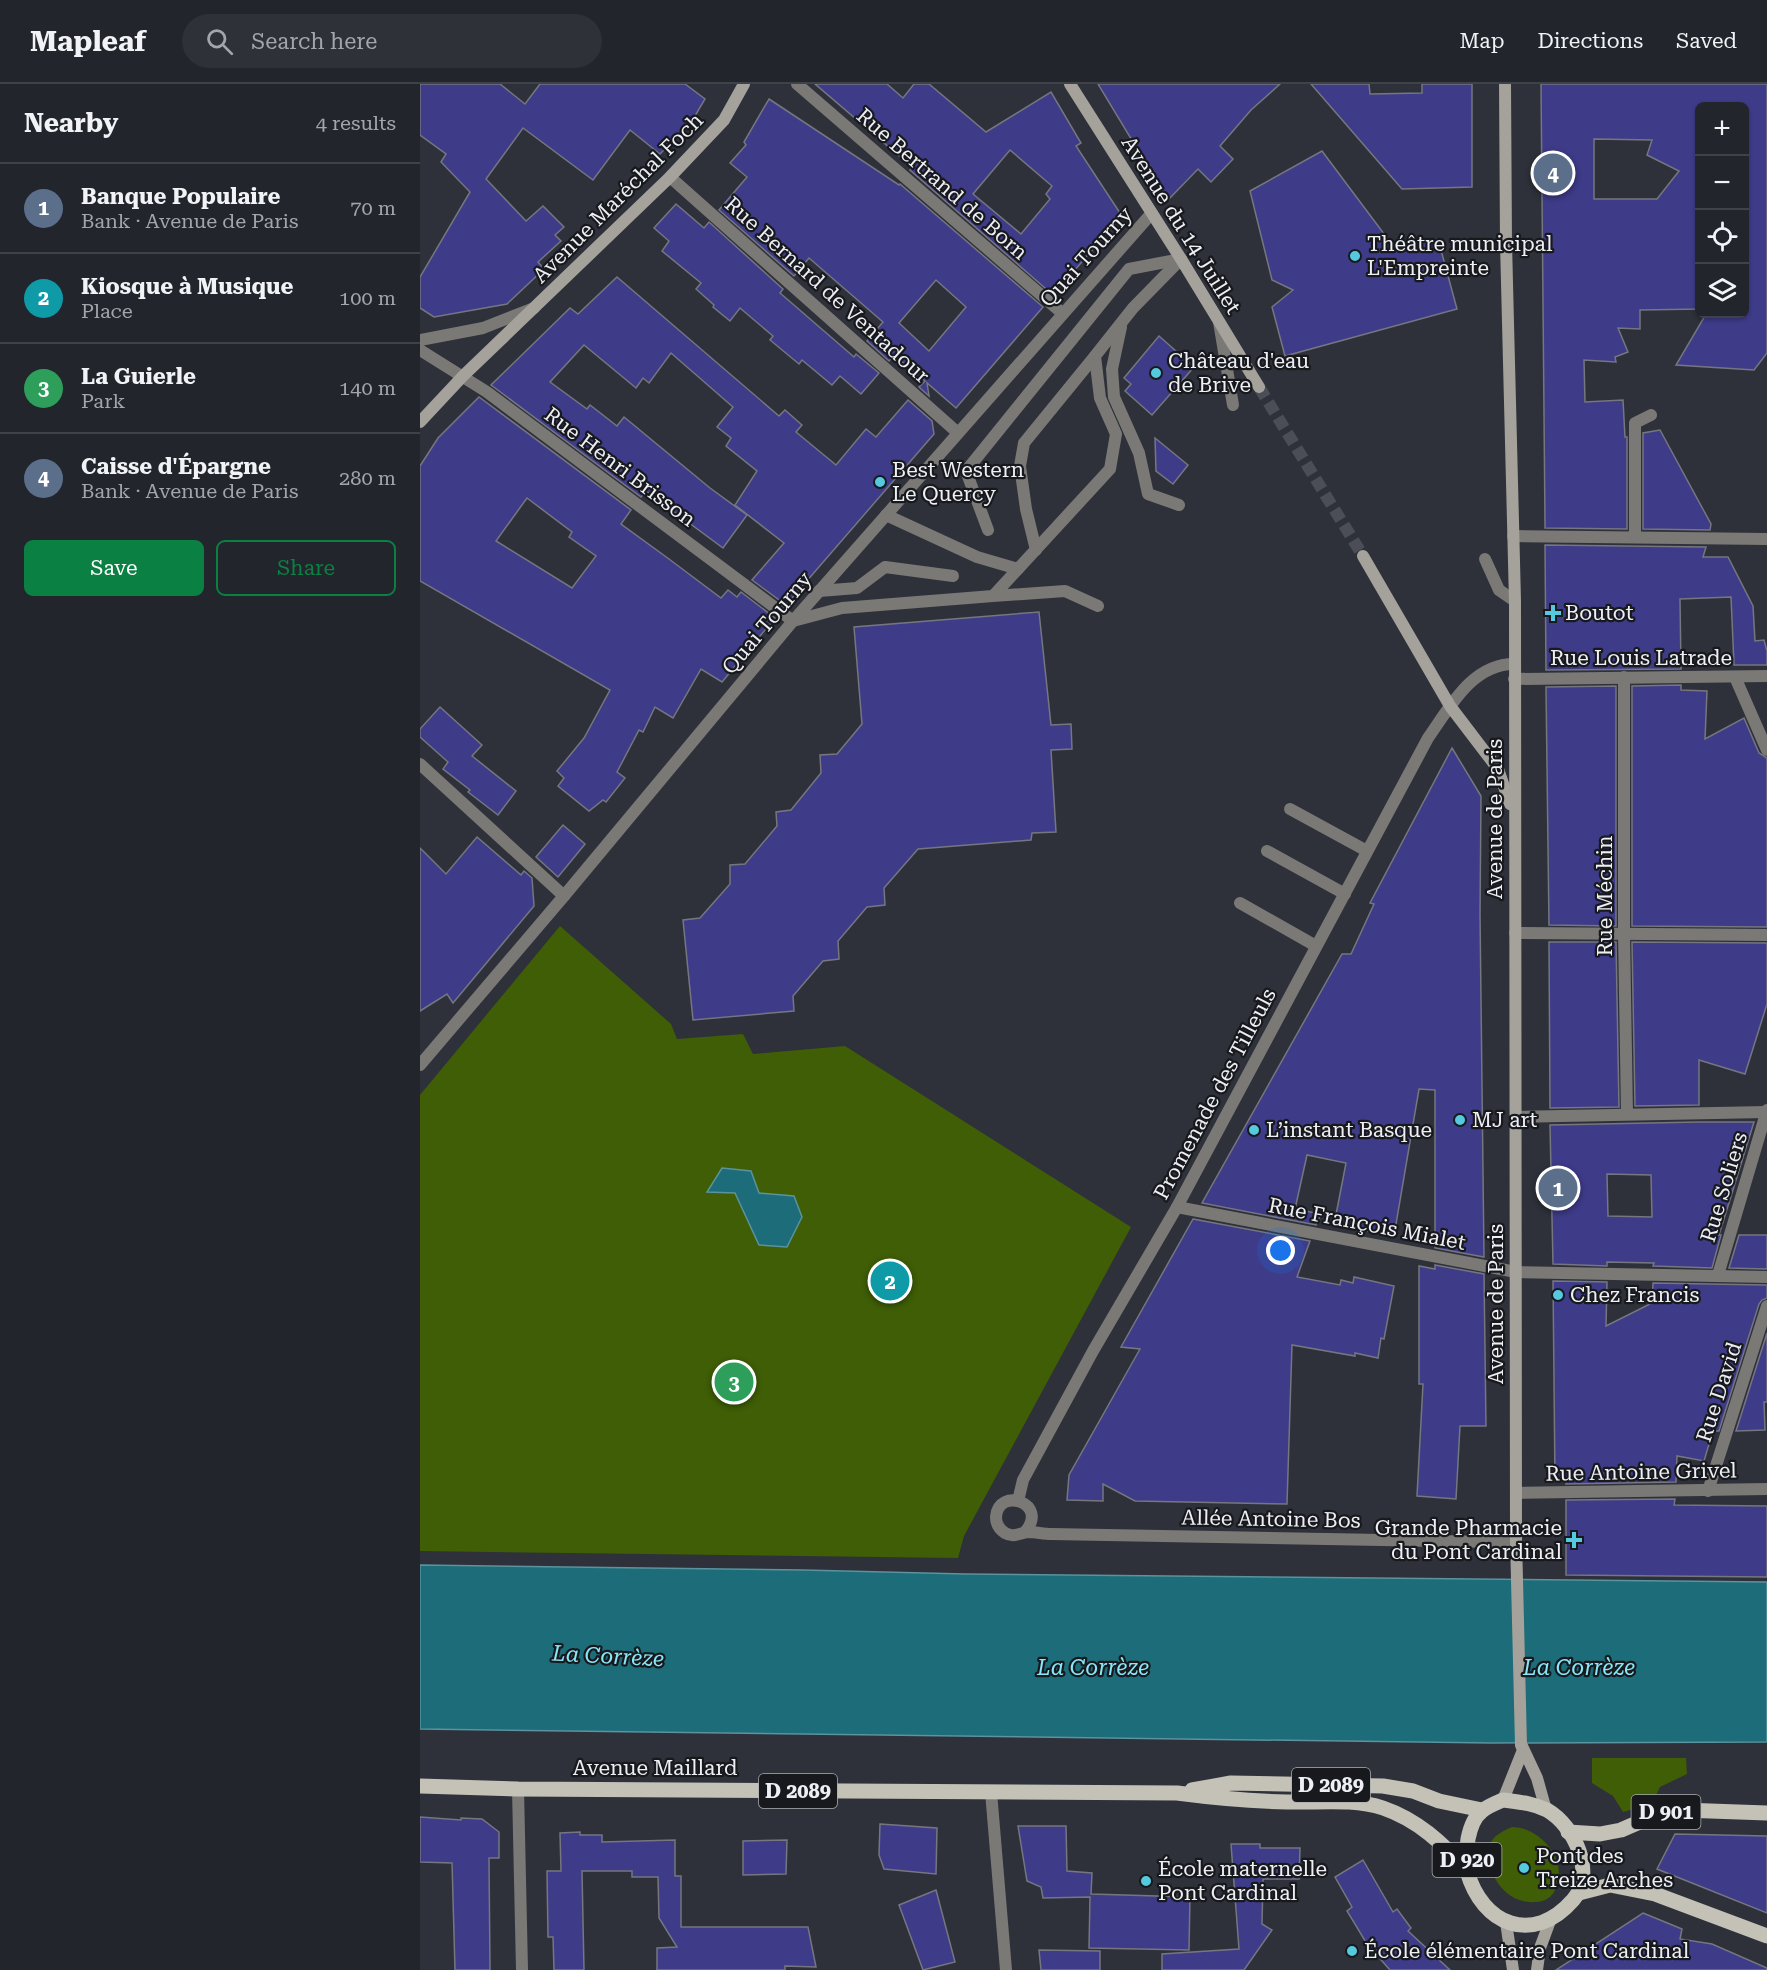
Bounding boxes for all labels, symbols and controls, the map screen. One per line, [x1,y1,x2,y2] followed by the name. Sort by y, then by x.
[182,14,602,68] search box
[30,25,146,58] text: Mapleaf
[203,25,236,58] icon: search
[251,29,377,54] text: Search here
[1460,29,1504,53] text: Map
[1537,29,1643,53] text: Directions
[1676,29,1737,53] text: Saved
[1695,102,1749,318] map controls
[1695,102,1749,156] button: +
[852,103,1033,265] street label: Rue Bertrand de Born
[24,108,118,138] text: Nearby
[528,108,708,288] street label: Avenue Maréchal Foch
[316,111,396,135] text: 4 results
[1117,132,1246,318] street label: Avenue du 14 Juillet
[1534,150,1572,196] pin: 4
[1695,156,1749,210] button: −
[81,184,280,209] text: Banque Populaire
[720,192,934,388] street label: Rue Bernard de Ventadour
[38,196,49,220] text: 1
[350,196,396,220] text: 70 m
[1035,202,1138,312] street label: Quai Tourny
[81,209,299,233] text: Bank · Avenue de Paris
[1695,210,1749,264] button: locate
[1367,232,1553,280] place label: Théâtre municipal L'Empreinte
[1348,249,1362,263] marker: Théâtre municipal L'Empreinte
[1695,264,1749,318] button: layers
[81,274,293,299] text: Kiosque à Musique
[38,286,49,310] text: 2
[339,286,396,310] text: 100 m
[81,299,133,323] text: Place
[1168,349,1309,397] place label: Château d'eau de Brive
[81,364,196,389] text: La Guierle
[1149,366,1163,380] marker: Château d'eau de Brive
[38,376,49,400] text: 3
[339,376,396,400] text: 140 m
[81,389,125,413] text: Park
[540,402,701,532] street label: Rue Henri Brisson
[81,454,271,479] text: Caisse d'Épargne
[892,458,1025,506] place label: Best Western Le Quercy
[38,466,49,490] text: 4
[339,466,396,490] text: 280 m
[873,475,887,489] marker: Best Western Le Quercy
[81,479,299,503] text: Bank · Avenue de Paris
[24,540,204,596] button: Save
[216,540,396,596] button: Share
[717,566,817,679] street label: Quai Tourny
[1565,601,1634,625] place label: Boutot
[1546,606,1560,620] marker: Boutot
[1550,646,1732,670] street label: Rue Louis Latrade
[1483,739,1507,899] street label: Avenue de Paris
[1593,835,1617,957] street label: Rue Méchin
[1149,984,1281,1204] street label: Promenade des Tilleuls
[1472,1108,1538,1132] place label: MJ art
[1453,1113,1467,1127] marker: MJ art
[1266,1118,1432,1142] place label: L’instant Basque
[1247,1123,1261,1137] marker: L’instant Basque
[1696,1129,1752,1245] street label: Rue Soliers
[1538,1166,1578,1210] pin: 1
[1266,1193,1468,1255] street label: Rue François Mialet
[1484,1224,1508,1384] street label: Avenue de Paris
[1266,1236,1295,1265] your location
[870,1258,910,1304] pin: 2
[1570,1283,1700,1307] place label: Chez Francis
[1551,1288,1565,1302] marker: Chez Francis
[1692,1339,1747,1445] street label: Rue David
[714,1360,754,1404] pin: 3
[1545,1458,1737,1486] street label: Rue Antoine Grivel
[1181,1505,1361,1533] street label: Allée Antoine Bos
[1375,1516,1562,1564] place label: Grande Pharmacie du Pont Cardinal
[1567,1533,1581,1547] marker: Grande Pharmacie du Pont Cardinal
[550,1641,665,1671] water label: La Corrèze
[1036,1655,1149,1680] water label: La Corrèze
[1522,1655,1635,1680] water label: La Corrèze
[573,1756,738,1780] street label: Avenue Maillard
[1292,1768,1370,1802] road number: D 2089
[759,1774,837,1808] road number: D 2089
[1632,1795,1700,1829] road number: D 901
[1432,1843,1502,1877] road number: D 920
[1536,1844,1673,1892] place label: Pont des Treize Arches
[1158,1856,1327,1905] place label: École maternelle Pont Cardinal
[1517,1861,1531,1875] marker: Pont des Treize Arches
[1139,1874,1153,1888] marker: École maternelle Pont Cardinal
[1364,1938,1690,1963] place label: École élémentaire Pont Cardinal
[1345,1944,1359,1958] marker: École élémentaire Pont Cardinal

